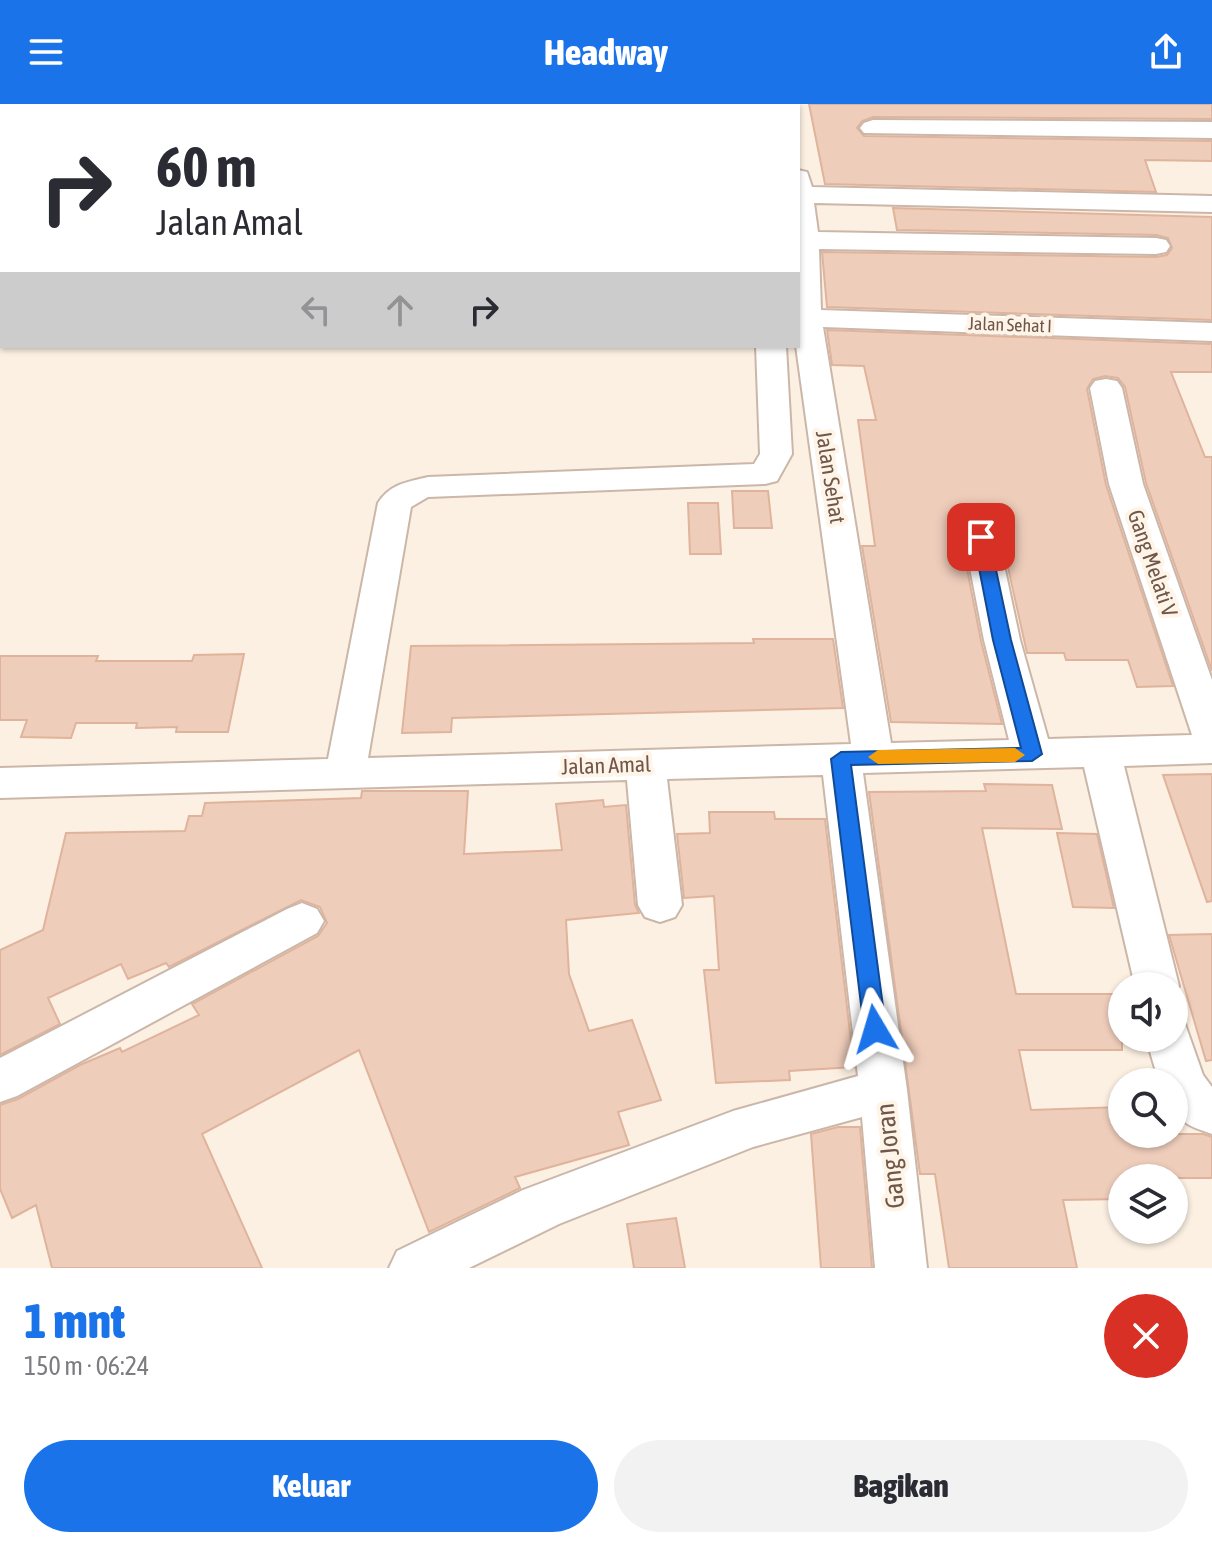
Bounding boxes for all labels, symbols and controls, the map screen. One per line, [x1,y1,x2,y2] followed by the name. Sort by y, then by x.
[24,30,68,74] icon: menu
[1144,30,1188,74] icon: share
[544,31,668,73] text: Headway
[156,135,257,199] text: 60 m
[24,136,128,240] icon: right
[156,201,303,243] text: Jalan Amal
[294,288,338,332] icon: left
[378,288,422,332] icon: ahead
[462,288,506,332] icon: right
[968,313,1052,336] street label: Jalan Sehat I
[811,429,851,525] street label: Jalan Sehat
[947,503,1015,571] pin
[1123,506,1183,620] street label: Gang Melati V
[959,515,1003,559] icon: arrive
[561,750,651,780] street label: Jalan Amal
[1108,972,1188,1244] map controls
[1108,972,1188,1052] button: sound
[833,987,917,1071] position arrow
[1108,1068,1188,1148] button: search
[870,1102,910,1210] street label: Gang Joran
[1108,1164,1188,1244] button: layers
[24,1293,125,1348] text: 1 mnt
[1104,1294,1188,1378] button: close
[24,1351,149,1381] text: 150 m · 06:24
[24,1440,598,1532] button: Keluar
[614,1440,1188,1532] button: Bagikan

